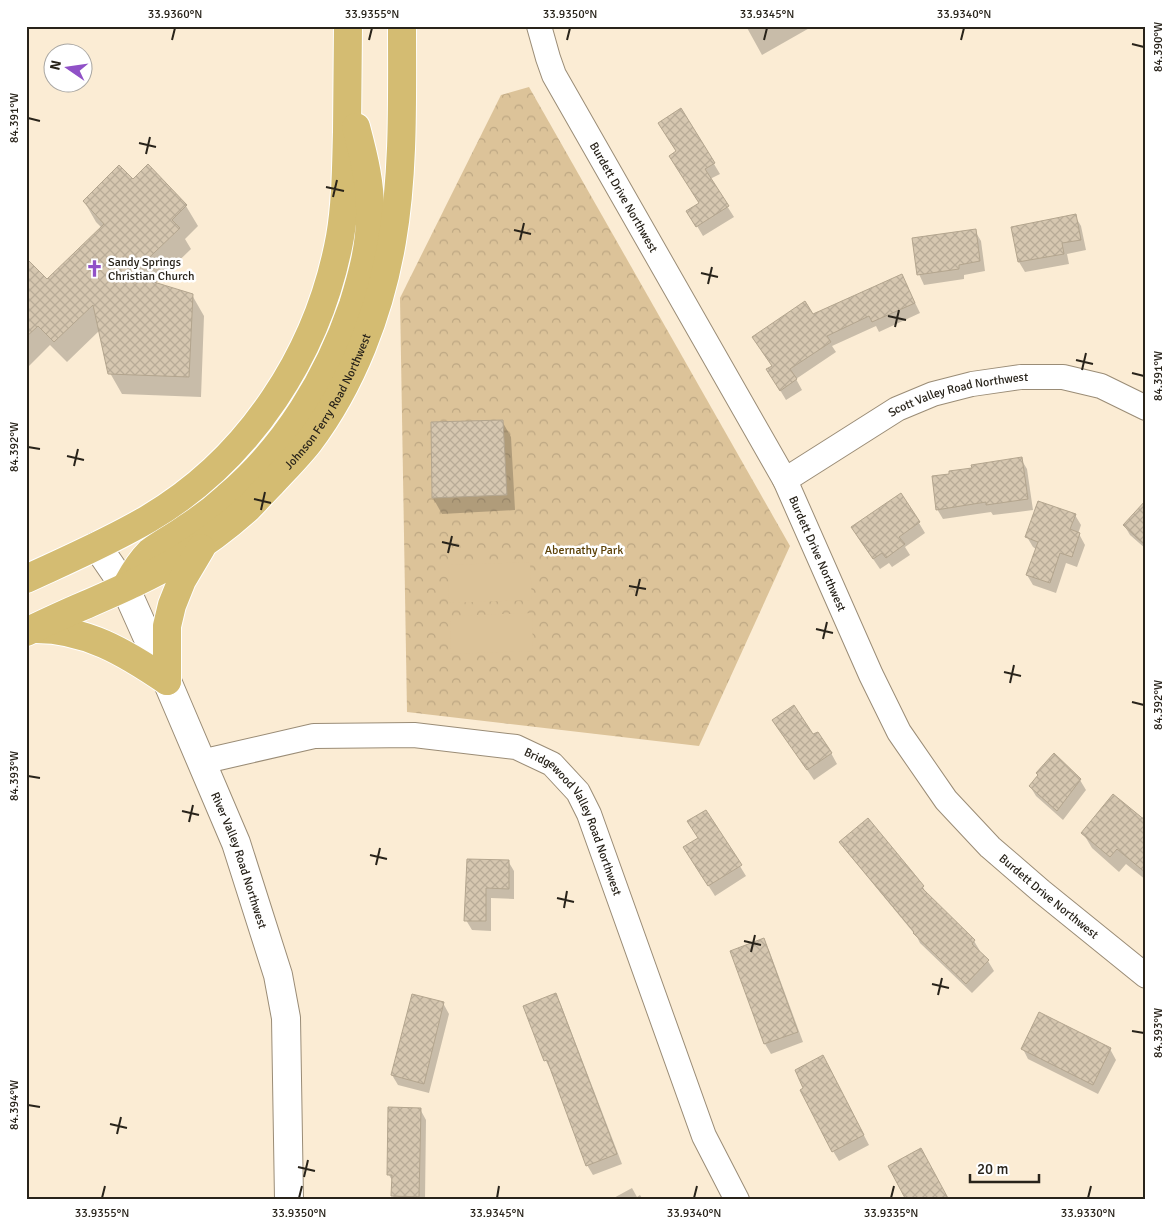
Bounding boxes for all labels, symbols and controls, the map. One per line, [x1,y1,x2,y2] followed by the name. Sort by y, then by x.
[148,7,202,22] text: 33.9360°N
[345,7,399,22] text: 33.9355°N
[543,7,597,22] text: 33.9350°N
[740,7,794,22] text: 33.9345°N
[937,7,991,22] text: 33.9340°N
[1151,22,1166,72] text: 84.390°W
[42,42,92,92] north arrow
[46,59,65,72] text: N
[7,93,22,143] text: 84.391°W
[586,140,661,255] street label: Burdett Drive Northwest
[108,255,194,284] place label: Sandy Springs Christian Church
[84,259,104,279] church icon: Sandy Springs Christian Church
[281,332,375,473] street label: Johnson Ferry Road Northwest
[1151,351,1166,401] text: 84.391°W
[886,370,1028,421] street label: Scott Valley Road Northwest
[7,422,22,472] text: 84.392°W
[785,494,849,614] street label: Burdett Drive Northwest
[545,543,623,558] park label: Abernathy Park
[1151,680,1166,730] text: 84.392°W
[521,745,625,898] street label: Bridgewood Valley Road Northwest
[7,751,22,801] text: 84.393°W
[207,790,270,931] street label: River Valley Road Northwest
[996,851,1101,942] street label: Burdett Drive Northwest
[1151,1008,1166,1058] text: 84.393°W
[7,1080,22,1130] text: 84.394°W
[970,1151,1038,1183] scale bar
[977,1160,1008,1178] text: 20 m
[75,1206,129,1221] text: 33.9355°N
[272,1206,326,1221] text: 33.9350°N
[470,1206,524,1221] text: 33.9345°N
[667,1206,721,1221] text: 33.9340°N
[864,1206,918,1221] text: 33.9335°N
[1061,1206,1115,1221] text: 33.9330°N

